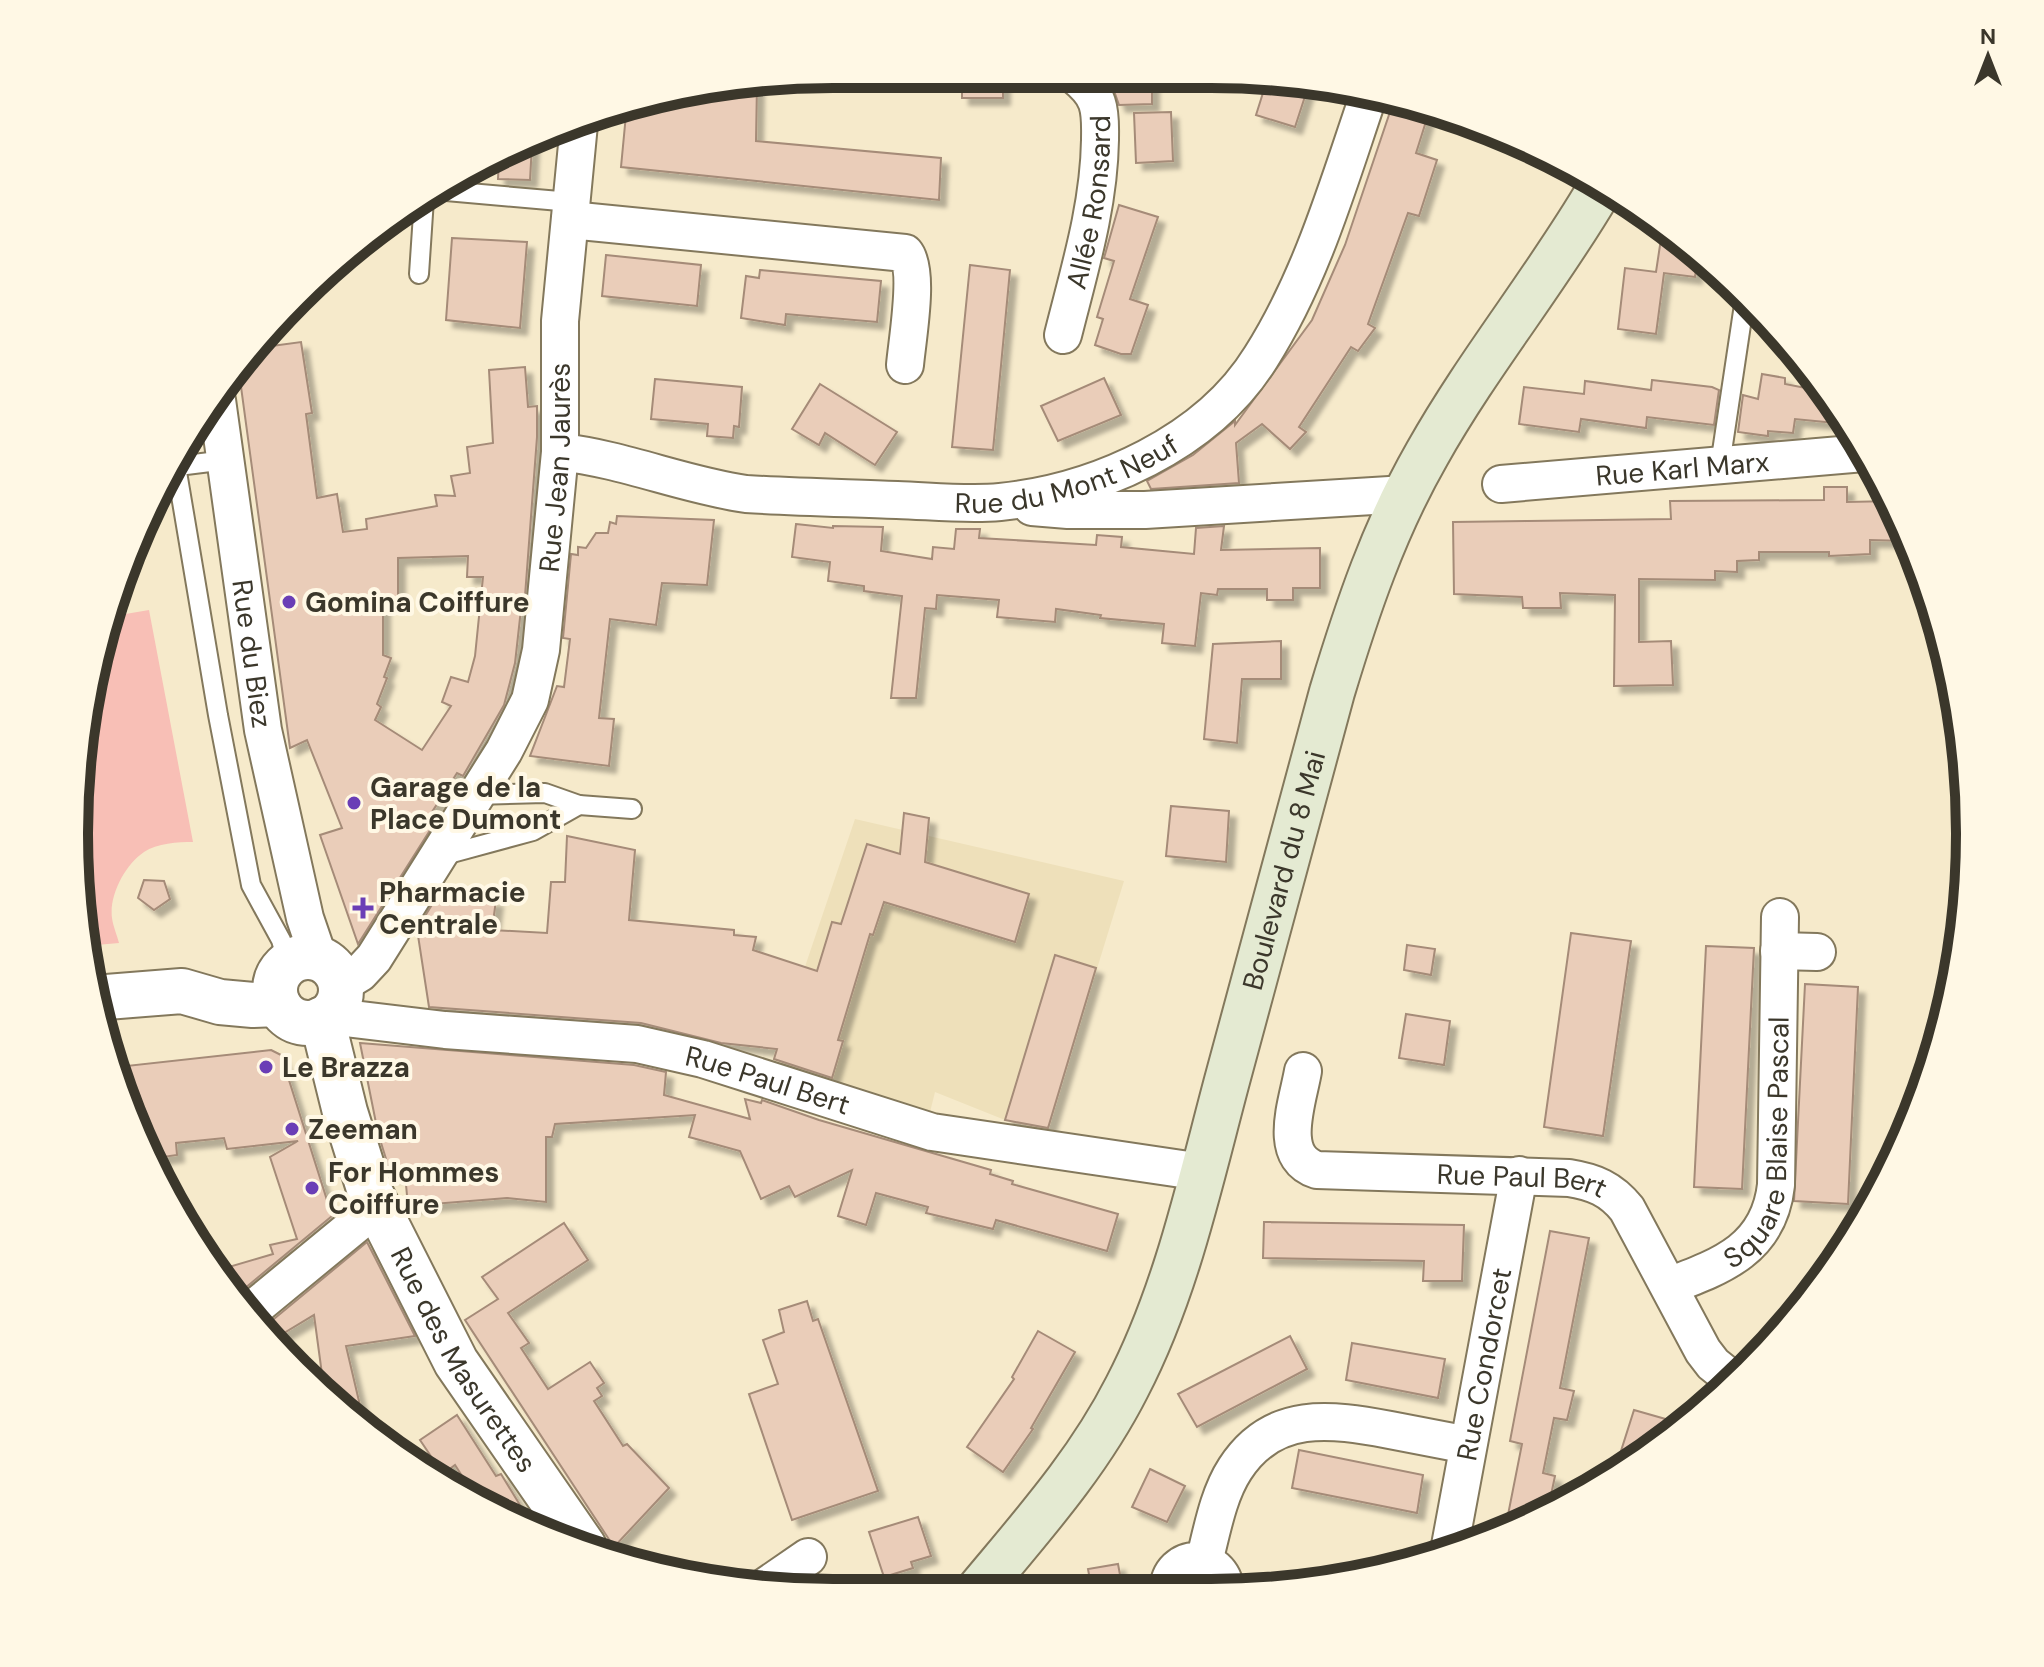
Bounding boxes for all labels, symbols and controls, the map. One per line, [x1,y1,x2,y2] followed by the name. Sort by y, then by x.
[1948,16,2028,96] north arrow
[1980,22,1996,51] text: N
[1057,115,1119,293] street label: Allée Ronsard
[530,363,579,574] street label: Rue Jean Jaurès
[954,426,1185,522] street label: Rue du Mont Neuf
[1594,443,1771,494] street label: Rue Karl Marx
[224,577,281,730] street label: Rue du Biez
[305,584,530,621] place label: Gomina Coiffure
[280,593,298,611] marker: Gomina Coiffure
[1233,747,1334,994] street label: Boulevard du 8 Mai
[370,769,561,838] place label: Garage de la Place Dumont
[345,794,363,812] marker: Garage de la Place Dumont
[379,874,526,943] place label: Pharmacie Centrale
[354,899,372,917] marker: Pharmacie Centrale
[1716,1016,1797,1277] street label: Square Blaise Pascal
[682,1037,855,1123] street label: Rue Paul Bert
[282,1049,410,1086] place label: Le Brazza
[257,1058,275,1076] marker: Le Brazza
[308,1111,418,1148] place label: Zeeman
[283,1120,301,1138] marker: Zeeman
[328,1154,499,1223] place label: For Hommes Coiffure
[1436,1155,1614,1206] street label: Rue Paul Bert
[303,1179,321,1197] marker: For Hommes Coiffure
[382,1241,545,1480] street label: Rue des Masurettes
[1448,1265,1520,1464] street label: Rue Condorcet

